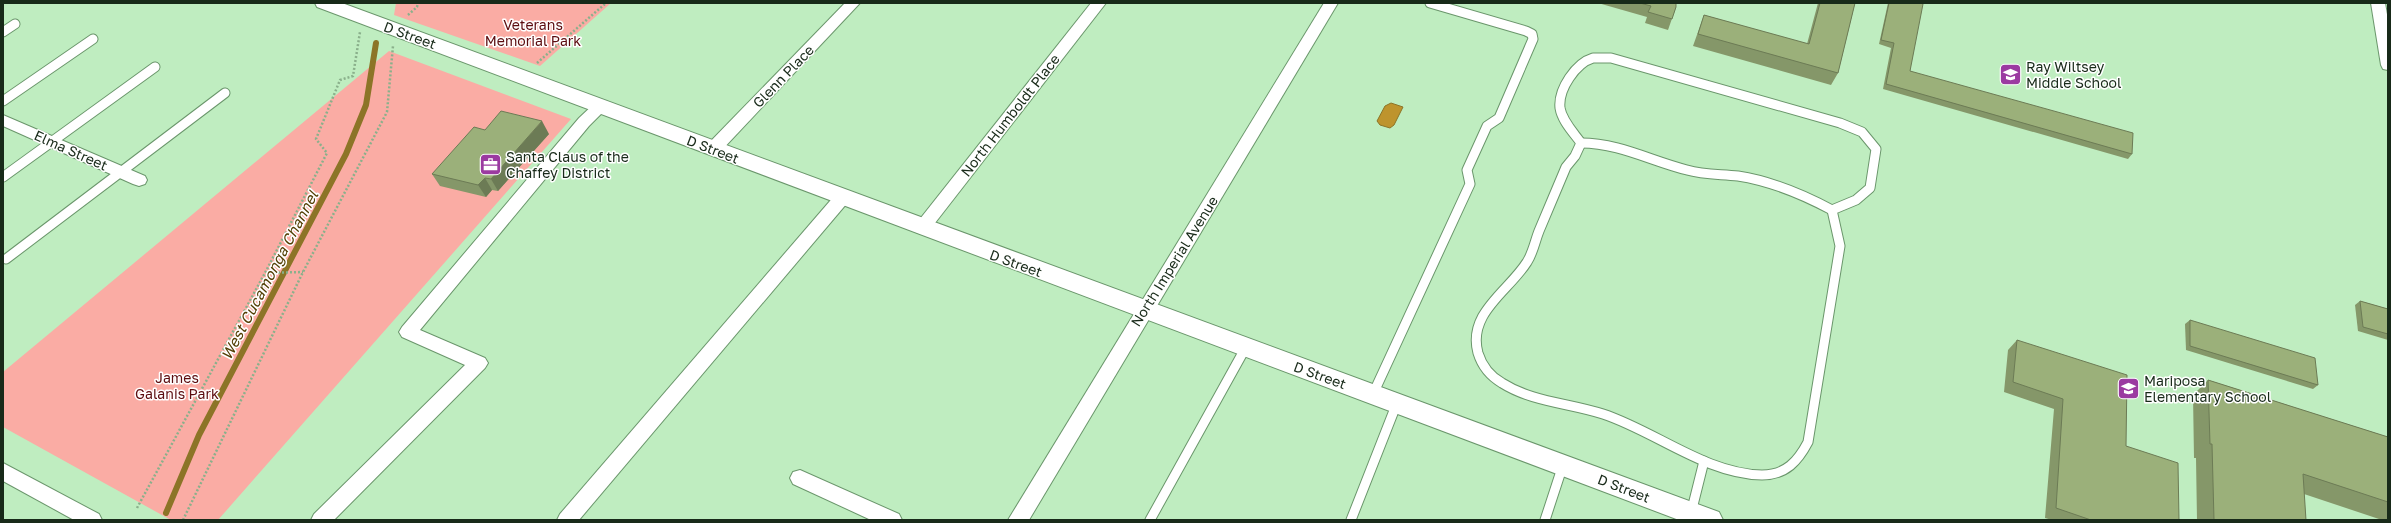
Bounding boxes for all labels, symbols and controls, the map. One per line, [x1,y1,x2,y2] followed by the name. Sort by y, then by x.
[485,16,581,49] park label: Veterans Memorial Park
[381,18,439,52] street label: D Street
[749,41,817,111] street label: Glenn Place
[957,51,1063,179] street label: North Humboldt Place
[2026,58,2121,91] place label: Ray Wiltsey Middle School
[1997,61,2023,87] school or university icon: Ray Wiltsey Middle School
[32,126,110,174] street label: Elma Street
[684,131,742,167] street label: D Street
[506,148,629,181] place label: Santa Claus of the Chaffey District
[478,151,504,177] office icon: Santa Claus of the Chaffey District
[217,186,323,363] water label: West Cucamonga Channel
[1127,193,1221,329] street label: North Imperial Avenue
[987,246,1045,280] street label: D Street
[1291,358,1349,392] street label: D Street
[135,369,219,402] park label: James Galanis Park
[2144,372,2271,405] place label: Mariposa Elementary School
[2115,375,2141,401] school or university icon: Mariposa Elementary School
[1595,470,1653,506] street label: D Street

